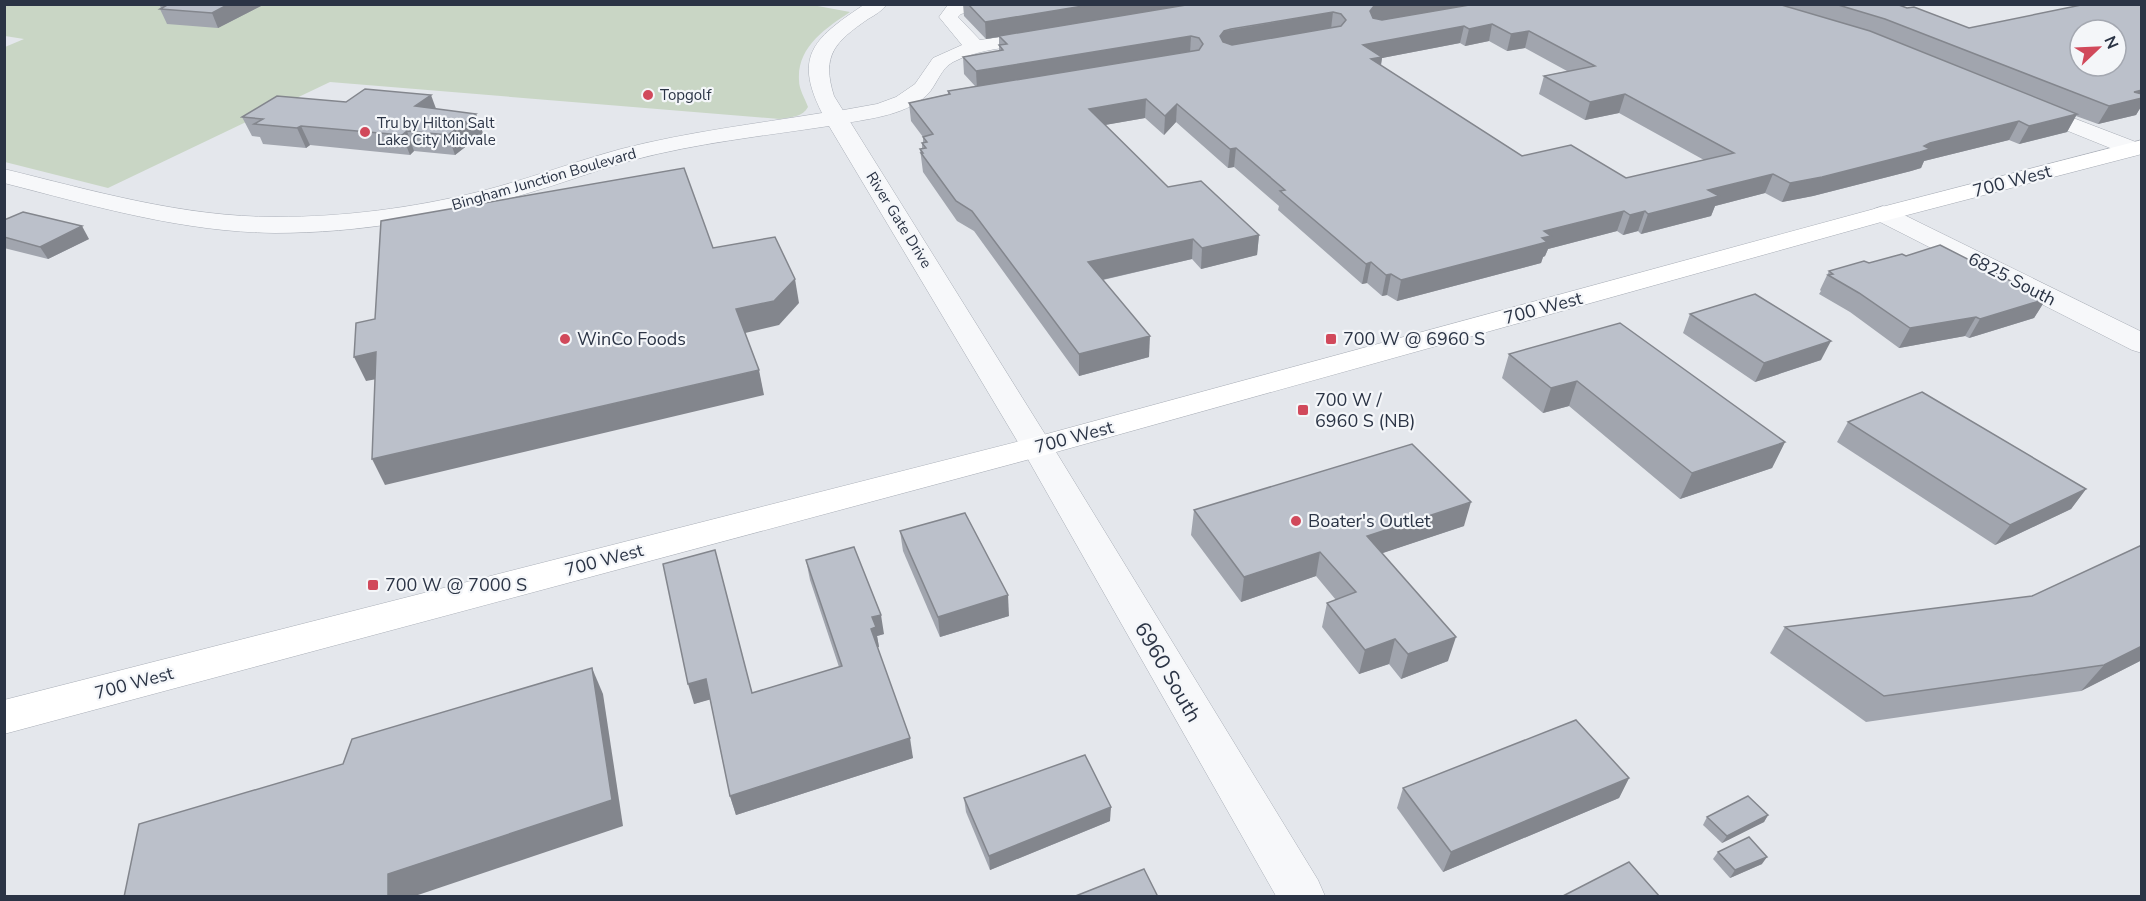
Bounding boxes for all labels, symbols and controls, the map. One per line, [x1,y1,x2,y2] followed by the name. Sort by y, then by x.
[2068,18,2128,78] north arrow
[2098,33,2123,52] text: N
[660,85,712,105] place label: Topgolf
[641,88,655,102] marker: Topgolf
[377,113,496,150] place label: Tru by Hilton Salt Lake City Midvale
[358,125,372,139] marker: Tru by Hilton Salt Lake City Midvale
[449,143,639,215] street label: Bingham Junction Boulevard
[1970,159,2055,203] street label: 700 West
[861,168,937,272] street label: River Gate Drive
[1964,247,2060,311] street label: 6825 South
[1501,286,1586,330] street label: 700 West
[577,327,686,351] place label: WinCo Foods
[1343,327,1485,351] place label: 700 W @ 6960 S
[558,332,572,346] marker: WinCo Foods
[1324,332,1338,346] marker: 700 W @ 6960 S
[1315,388,1415,433] place label: 700 W / 6960 S (NB)
[1296,403,1310,417] marker: 700 W / 6960 S (NB)
[1032,415,1117,459] street label: 700 West
[1308,509,1431,533] place label: Boater's Outlet
[1289,514,1303,528] marker: Boater's Outlet
[562,538,647,582] street label: 700 West
[385,573,527,597] place label: 700 W @ 7000 S
[366,578,380,592] marker: 700 W @ 7000 S
[1128,617,1208,727] street label: 6960 South
[92,661,177,705] street label: 700 West

